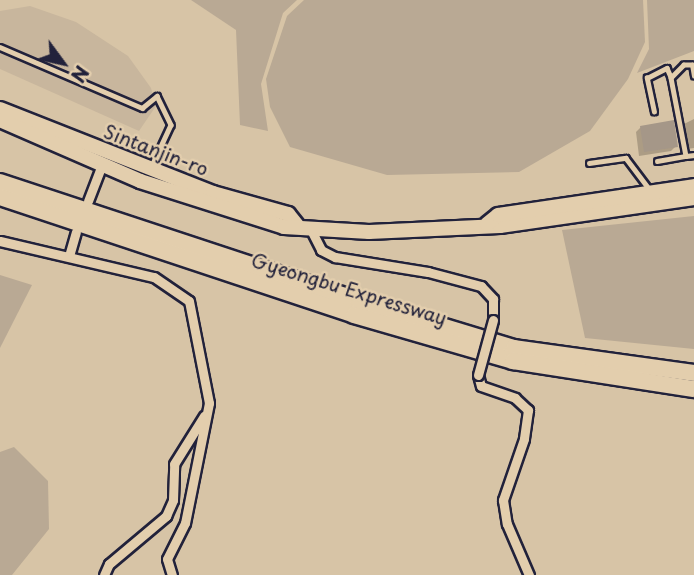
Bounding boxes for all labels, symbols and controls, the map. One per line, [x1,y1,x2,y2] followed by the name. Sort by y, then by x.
[28,28,98,98] north arrow
[65,60,96,88] text: N
[100,120,212,180] street label: Sintanjin-ro
[248,248,450,330] street label: Gyeongbu Expressway

